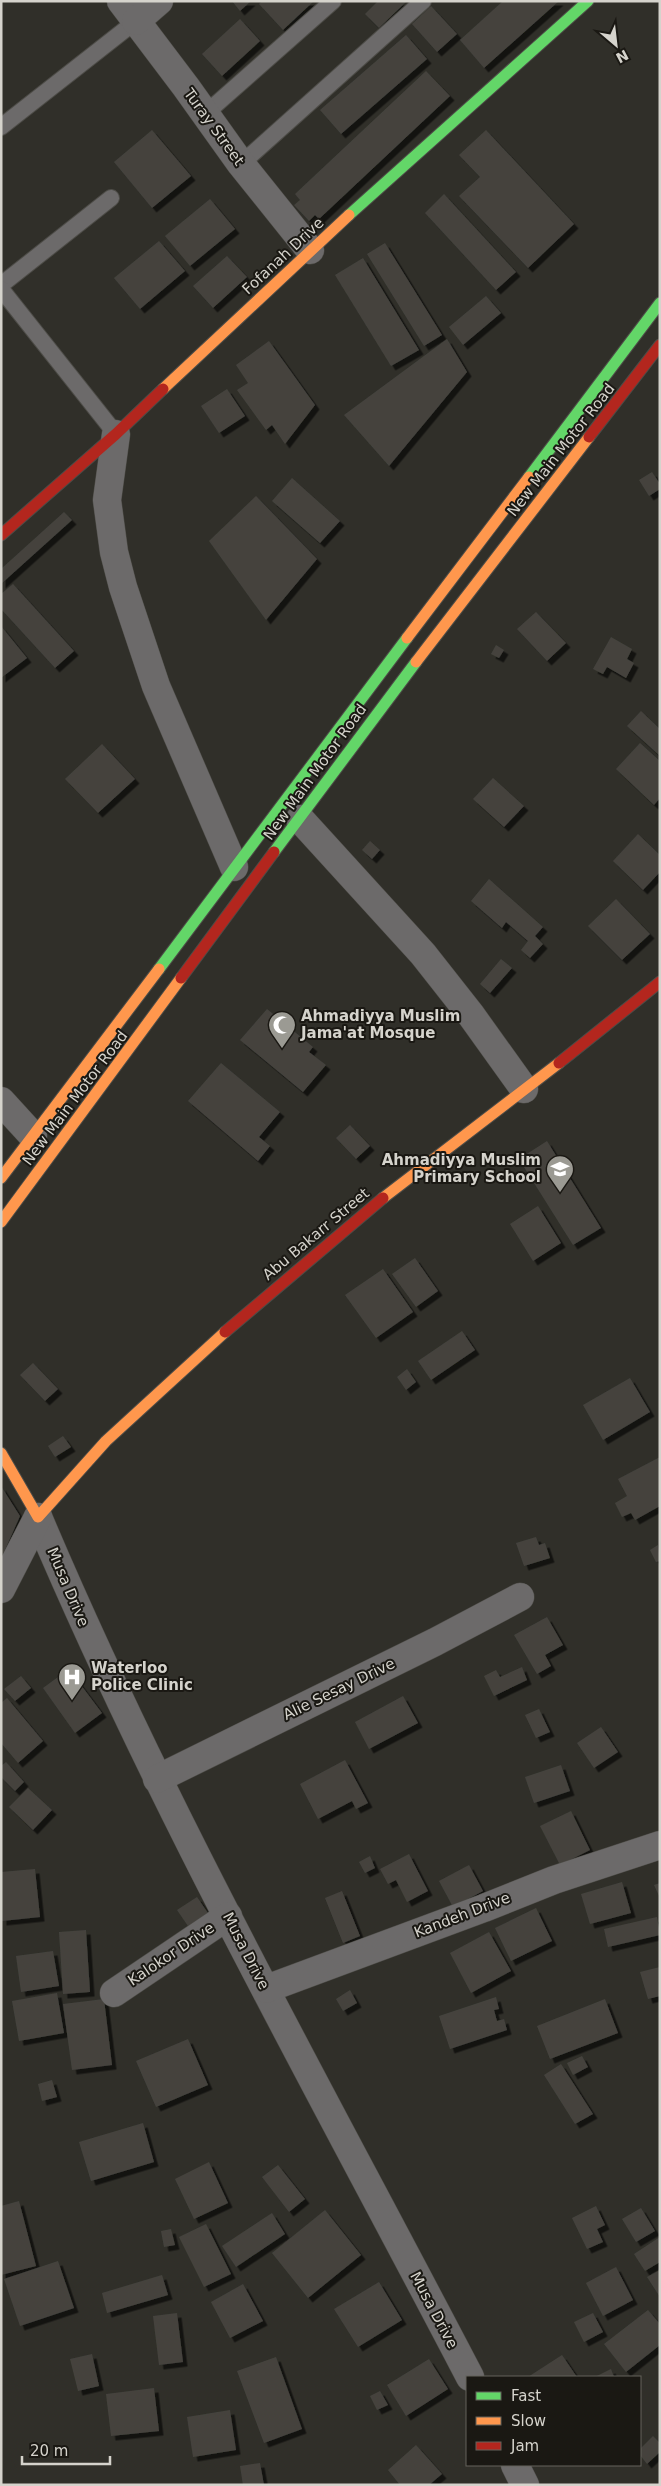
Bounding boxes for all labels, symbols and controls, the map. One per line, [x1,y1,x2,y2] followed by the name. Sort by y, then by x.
[591,20,641,70] north arrow
[613,47,631,66] text: N
[179,84,248,169] street label: Turay Street
[239,214,327,298] street label: Fofanah Drive
[503,380,619,520] street label: New Main Motor Road
[260,700,370,844] street label: New Main Motor Road
[300,1007,460,1042] place label: Ahmadiyya Muslim Jama'at Mosque
[267,1010,297,1049] mosque icon: Ahmadiyya Muslim Jama'at Mosque
[19,1027,131,1169] street label: New Main Motor Road
[382,1151,541,1186] place label: Ahmadiyya Muslim Primary School
[545,1154,575,1193] school or university icon: Ahmadiyya Muslim Primary School
[259,1184,373,1284] street label: Abu Bakarr Street
[43,1545,93,1629] street label: Musa Drive
[280,1654,398,1724] street label: Alie Sesay Drive
[91,1659,193,1694] place label: Waterloo Police Clinic
[57,1662,87,1701] hospital icon: Waterloo Police Clinic
[411,1888,513,1942] street label: Kandeh Drive
[219,1909,273,1993] street label: Musa Drive
[124,1918,218,1990] street label: Kalokor Drive
[406,2269,462,2351] street label: Musa Drive
[466,2376,641,2466] legend
[511,2387,541,2405] text: Fast
[511,2412,546,2430] text: Slow
[22,2434,110,2466] scale bar
[510,2437,539,2455] text: Jam
[30,2442,68,2460] text: 20 m

